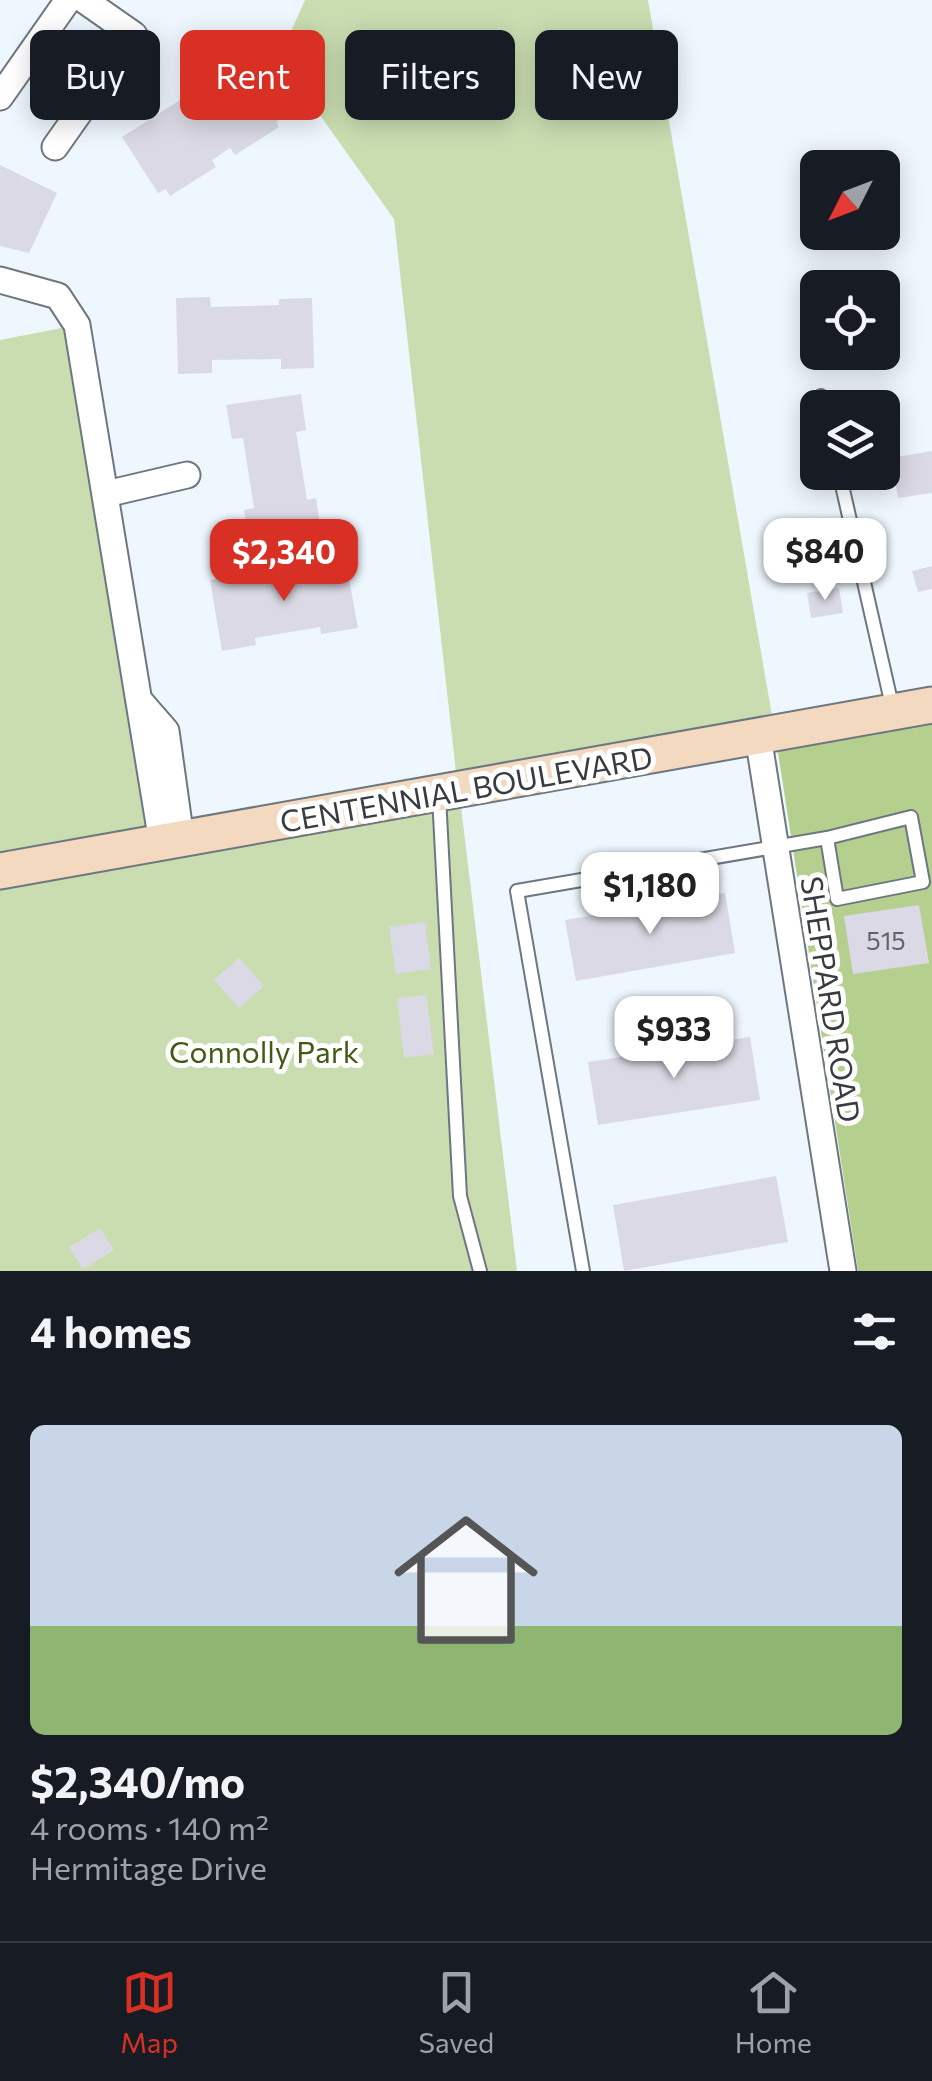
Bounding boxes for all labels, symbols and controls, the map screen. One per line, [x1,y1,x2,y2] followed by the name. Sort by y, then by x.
[30,30,160,120] chip: Buy
[180,30,325,120] chip: Rent
[345,30,515,120] chip: Filters
[535,30,678,120] chip: New
[800,150,900,250] north arrow
[800,150,900,490] map controls
[800,270,900,370] button: locate
[800,390,900,490] button: layers
[766,518,884,603] pin: $840
[203,519,365,604] pin: $2,340
[785,530,865,570] text: $840
[232,531,336,571] text: $2,340
[277,737,655,839] street label: CENTENNIAL BOULEVARD
[569,852,731,937] pin: $1,180
[603,864,697,904] text: $1,180
[794,873,870,1125] street label: SHEPPARD ROAD
[866,925,906,955] house number: 515
[615,996,733,1081] pin: $933
[636,1008,712,1048] text: $933
[169,1032,359,1069] park label: Connolly Park
[847,1304,902,1359] icon: filters
[30,1305,192,1357] text: 4 homes
[376,1490,556,1670] icon: home
[30,1755,245,1807] text: $2,340/mo
[30,1807,269,1847] text: 4 rooms · 140 m²
[30,1847,267,1887] text: Hermitage Drive
[120,1965,178,2059] tab: Map
[419,1965,494,2059] tab: Saved
[735,1965,812,2059] tab: Home

